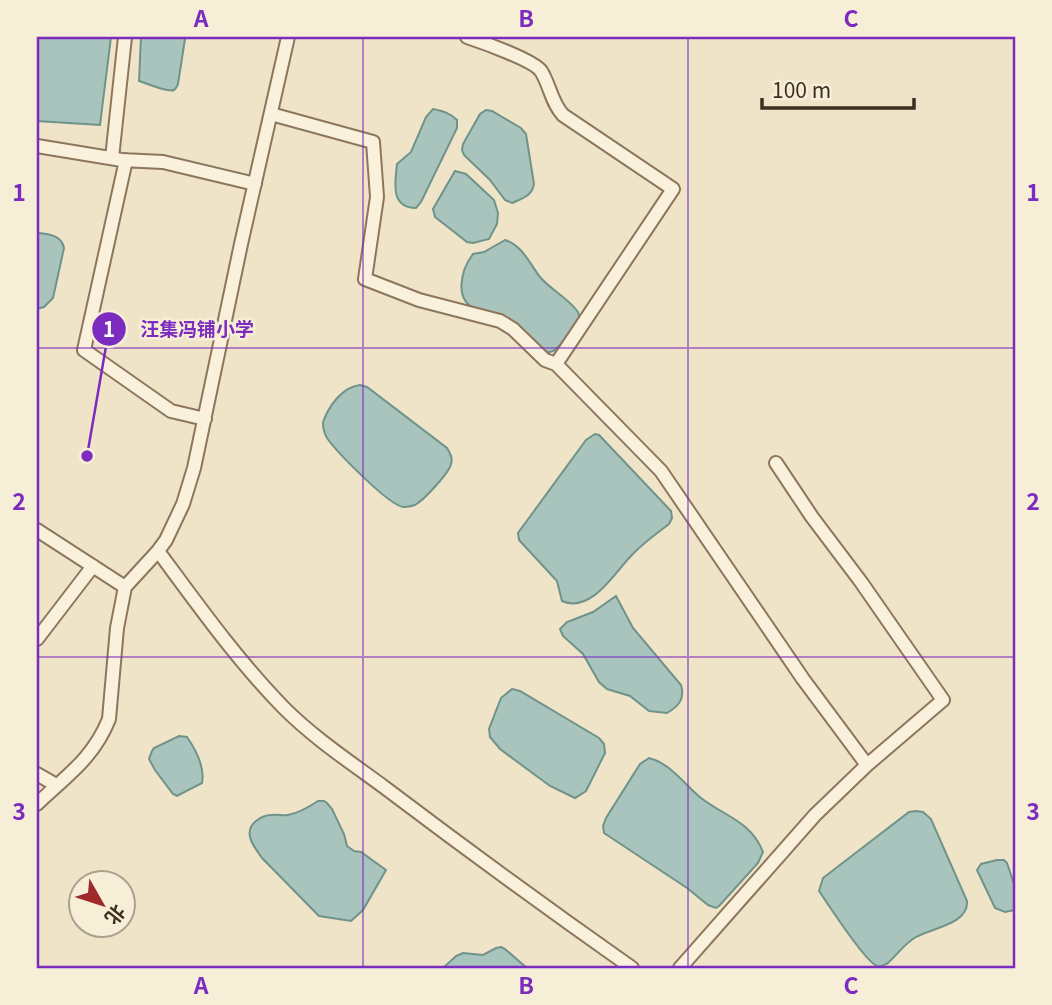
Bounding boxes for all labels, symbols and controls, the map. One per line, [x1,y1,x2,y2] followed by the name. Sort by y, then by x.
[193,0,209,34] text: A
[518,0,534,34] text: B
[843,0,859,34] text: C
[762,66,914,110] scale bar
[772,74,831,104] text: 100 m
[12,174,26,208] text: 1
[1026,174,1040,208] text: 1
[91,309,268,349] callout: 汪集冯铺小学
[103,313,115,343] text: 1
[140,314,254,341] text: 汪集冯铺小学
[12,483,26,517] text: 2
[1026,483,1040,517] text: 2
[12,793,26,827] text: 3
[1026,793,1040,827] text: 3
[66,869,136,939] north arrow
[100,900,133,932] text: 北
[193,967,209,1001] text: A
[518,967,534,1001] text: B
[843,967,859,1001] text: C

